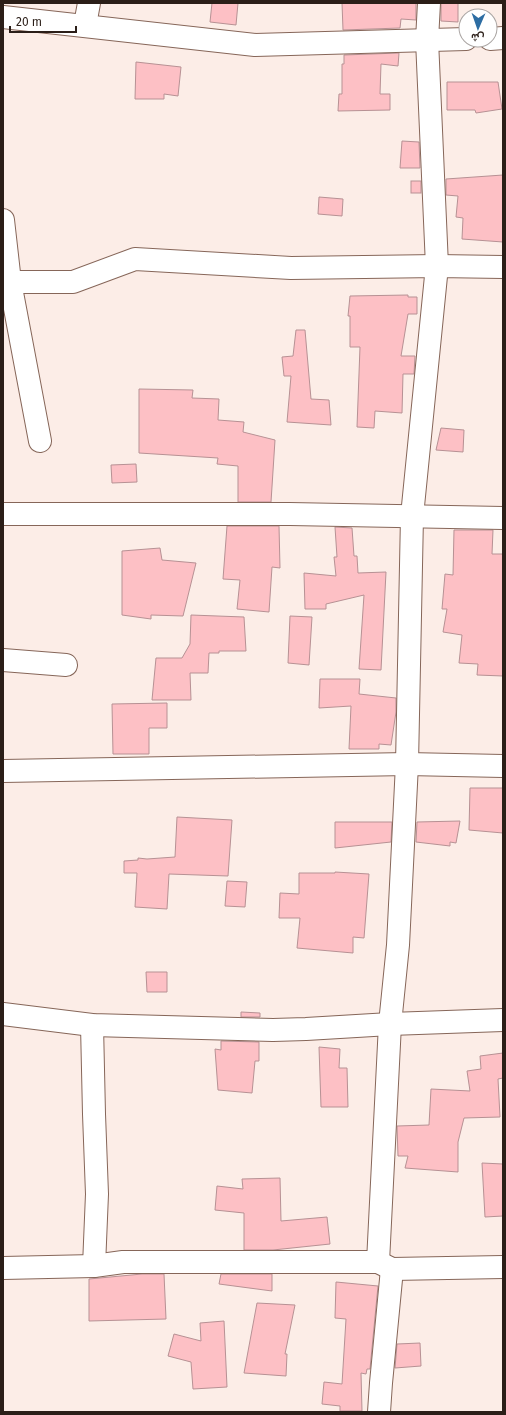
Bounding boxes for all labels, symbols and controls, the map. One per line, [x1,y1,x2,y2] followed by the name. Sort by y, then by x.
[10,8,76,34] scale bar
[458,8,498,48] north arrow
[16,15,42,29] text: 20 m
[471,31,485,44] text: ش

